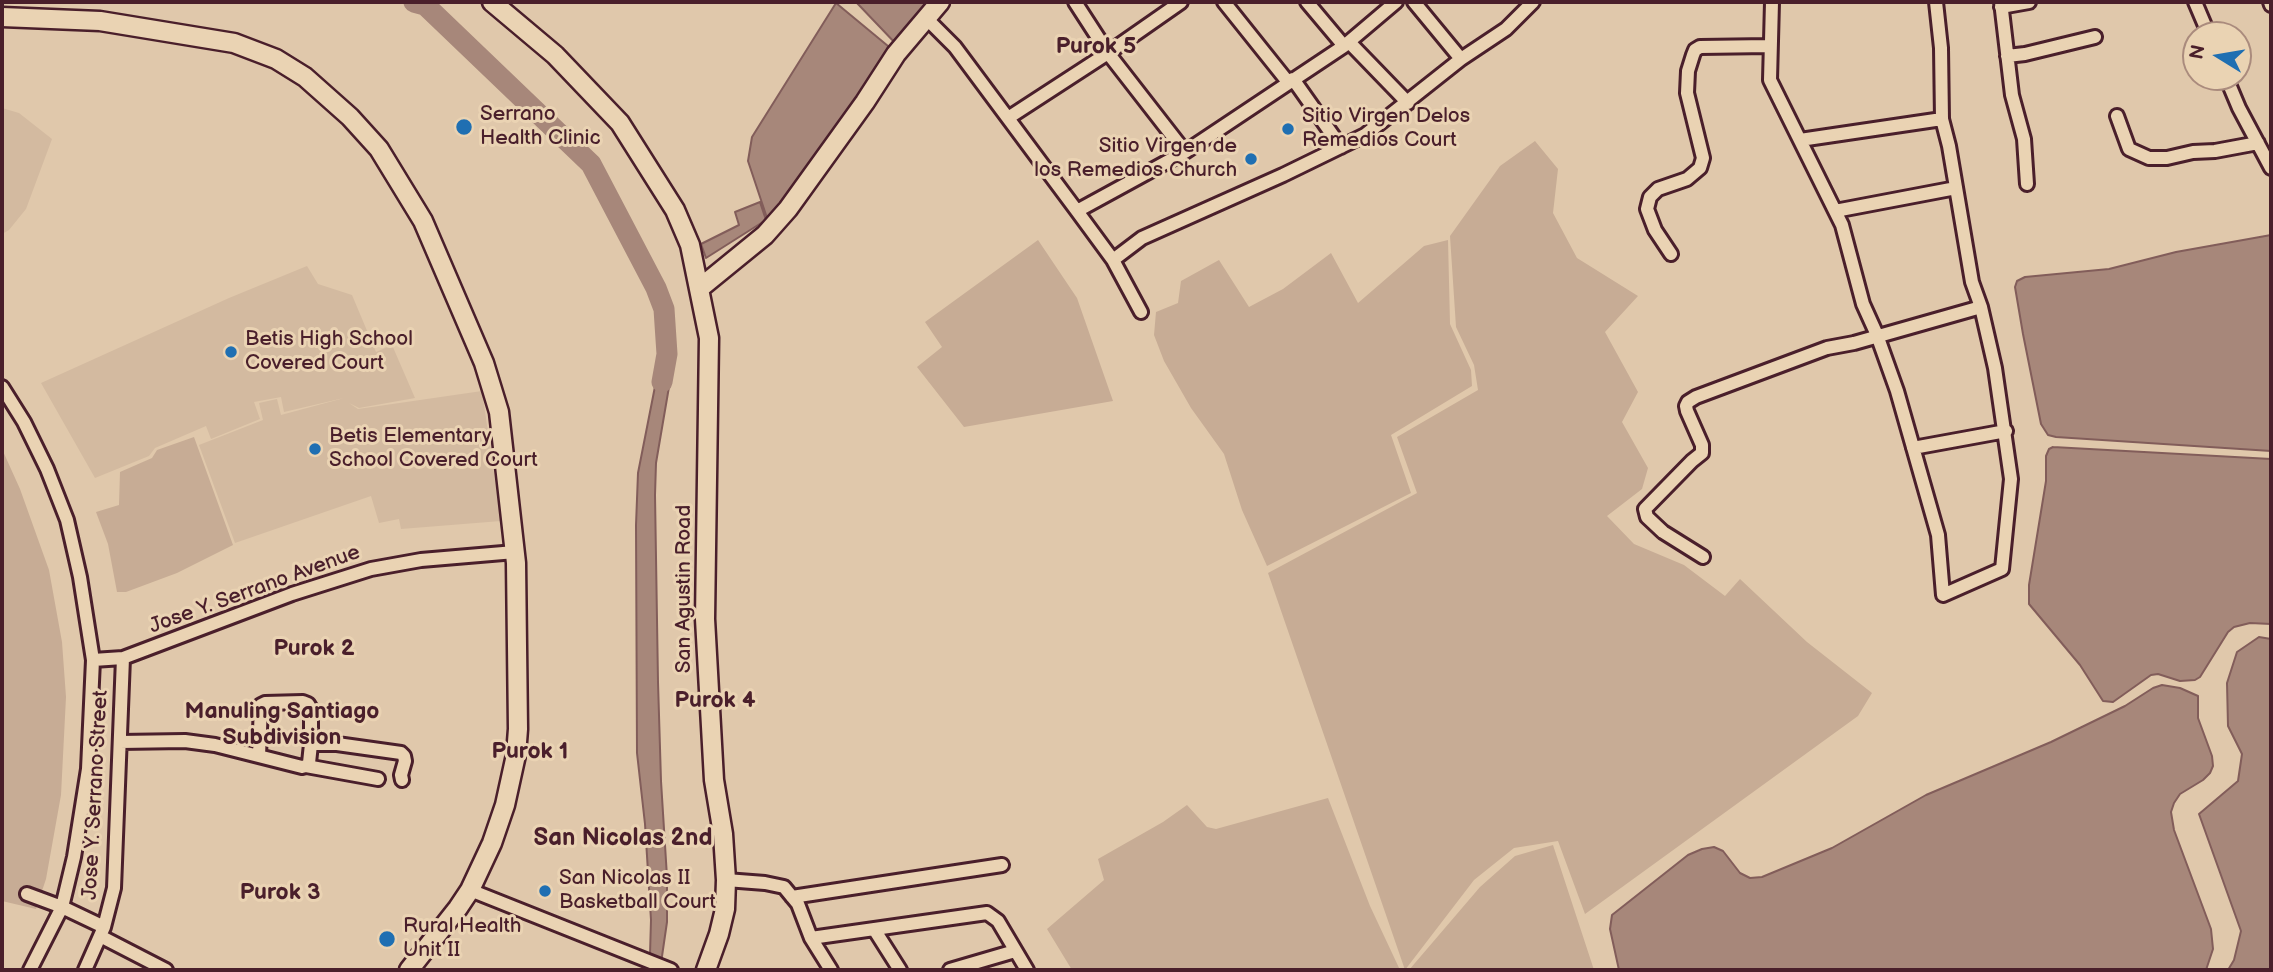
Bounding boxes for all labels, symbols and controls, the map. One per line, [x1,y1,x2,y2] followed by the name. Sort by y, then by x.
[2182,21,2252,91] north arrow
[1056,33,1136,61] district label: Purok 5
[2185,43,2211,61] text: N
[480,102,601,152] place label: Serrano Health Clinic
[1302,104,1470,154] place label: Sitio Virgen Delos Remedios Court
[454,117,474,137] marker: Serrano Health Clinic
[1280,121,1296,137] marker: Sitio Virgen Delos Remedios Court
[1034,134,1237,184] place label: Sitio Virgen de los Remedios Church
[1243,151,1259,167] marker: Sitio Virgen de los Remedios Church
[245,327,413,377] place label: Betis High School Covered Court
[223,344,239,360] marker: Betis High School Covered Court
[329,424,538,474] place label: Betis Elementary School Covered Court
[307,441,323,457] marker: Betis Elementary School Covered Court
[672,505,698,673] street label: San Agustin Road
[146,540,364,640] street label: Jose Y. Serrano Avenue
[273,635,355,663] district label: Purok 2
[675,687,755,715] district label: Purok 4
[78,690,114,900] street label: Jose Y. Serrano Street
[185,698,379,752] district label: Manuling Santiago Subdivision
[492,738,568,766] district label: Purok 1
[534,825,712,853] district label: San Nicolas 2nd
[559,866,716,916] place label: San Nicolas II Basketball Court
[240,879,320,907] district label: Purok 3
[537,883,553,899] marker: San Nicolas II Basketball Court
[403,914,521,964] place label: Rural Health Unit II
[377,929,397,949] marker: Rural Health Unit II

